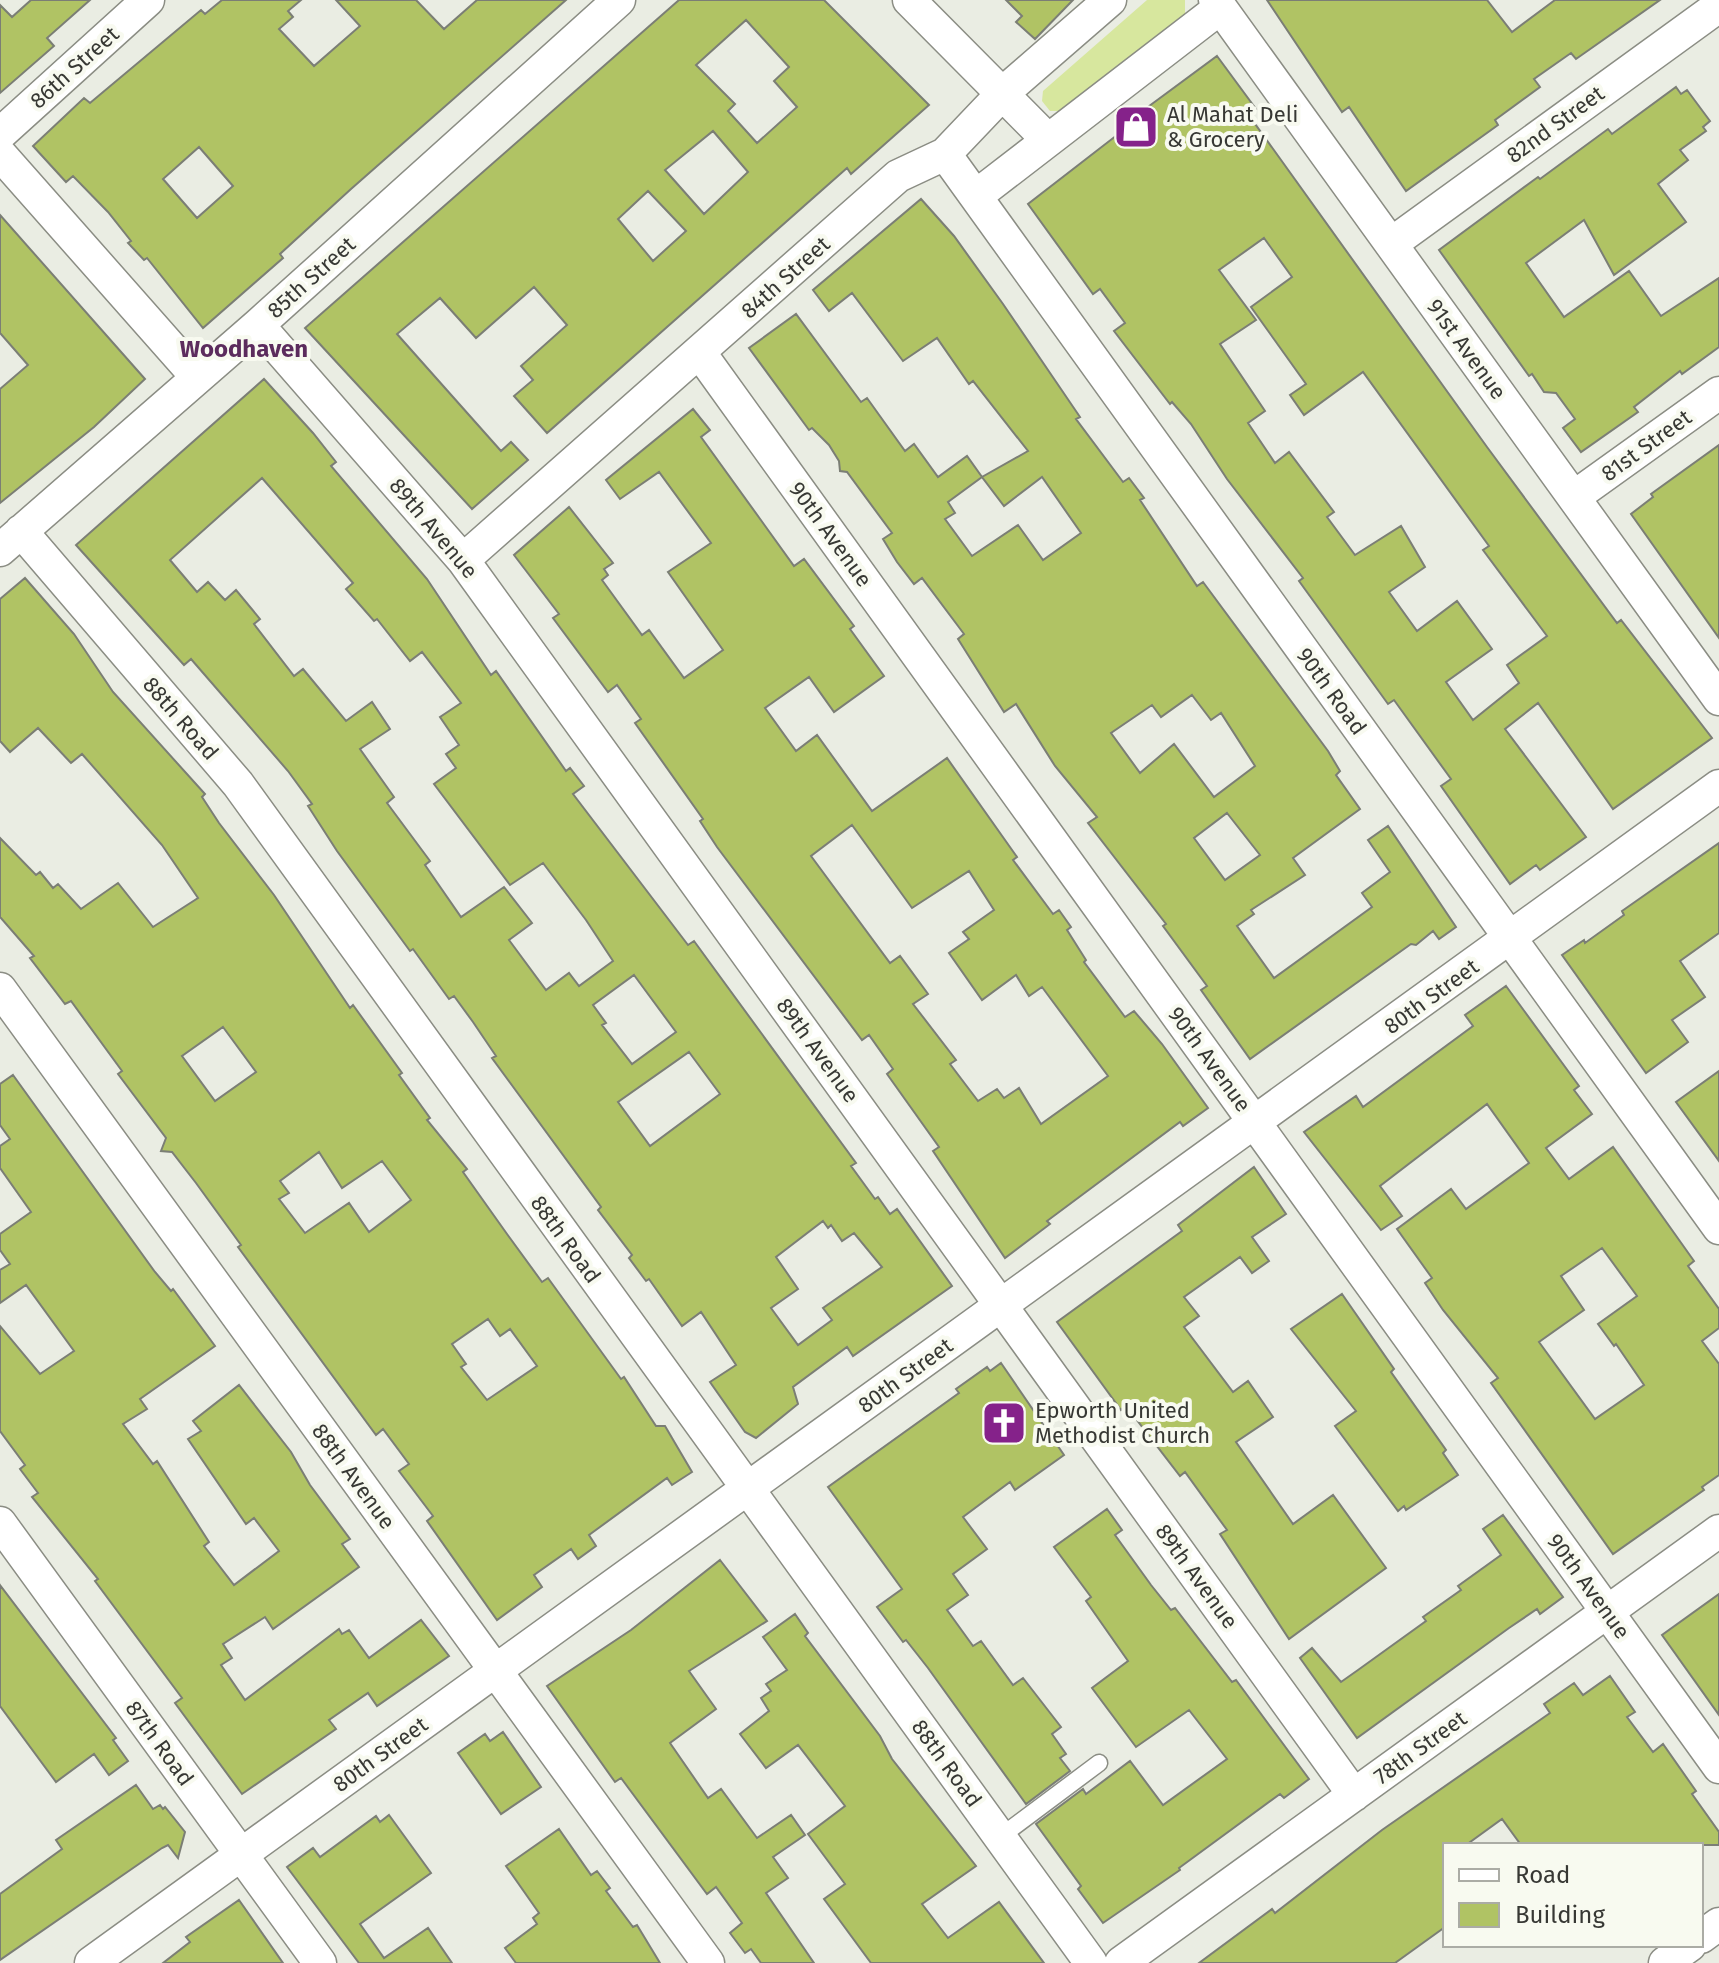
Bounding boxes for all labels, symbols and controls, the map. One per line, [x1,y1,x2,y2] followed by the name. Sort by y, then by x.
[24,20,124,114] street label: 86th Street
[1501,80,1610,169] street label: 82nd Street
[1167,101,1298,153] place label: Al Mahat Deli & Grocery
[1112,103,1160,151] shop icon: Al Mahat Deli & Grocery
[735,230,835,324] street label: 84th Street
[262,231,361,324] street label: 85th Street
[1421,294,1512,405] street label: 91st Avenue
[180,335,308,363] district label: Woodhaven
[1596,404,1697,487] street label: 81st Street
[384,473,483,584] street label: 89th Avenue
[783,476,878,592] street label: 90th Avenue
[1291,642,1372,740] street label: 90th Road
[137,671,224,766] street label: 88th Road
[1379,953,1484,1040] street label: 80th Street
[771,993,865,1108] street label: 89th Avenue
[1162,1001,1257,1117] street label: 90th Avenue
[525,1190,606,1288] street label: 88th Road
[853,1332,958,1419] street label: 80th Street
[1035,1397,1210,1449] place label: Epworth United Methodist Church
[980,1399,1028,1447] church icon: Epworth United Methodist Church
[306,1418,401,1534] street label: 88th Avenue
[1150,1519,1244,1634] street label: 89th Avenue
[1541,1528,1636,1644] street label: 90th Avenue
[120,1695,200,1791] street label: 87th Road
[1369,1705,1472,1790] street label: 78th Street
[328,1711,433,1798] street label: 80th Street
[906,1714,987,1812] street label: 88th Road
[1443,1843,1703,1947] legend
[1515,1861,1570,1889] text: Road
[1515,1901,1605,1929] text: Building

